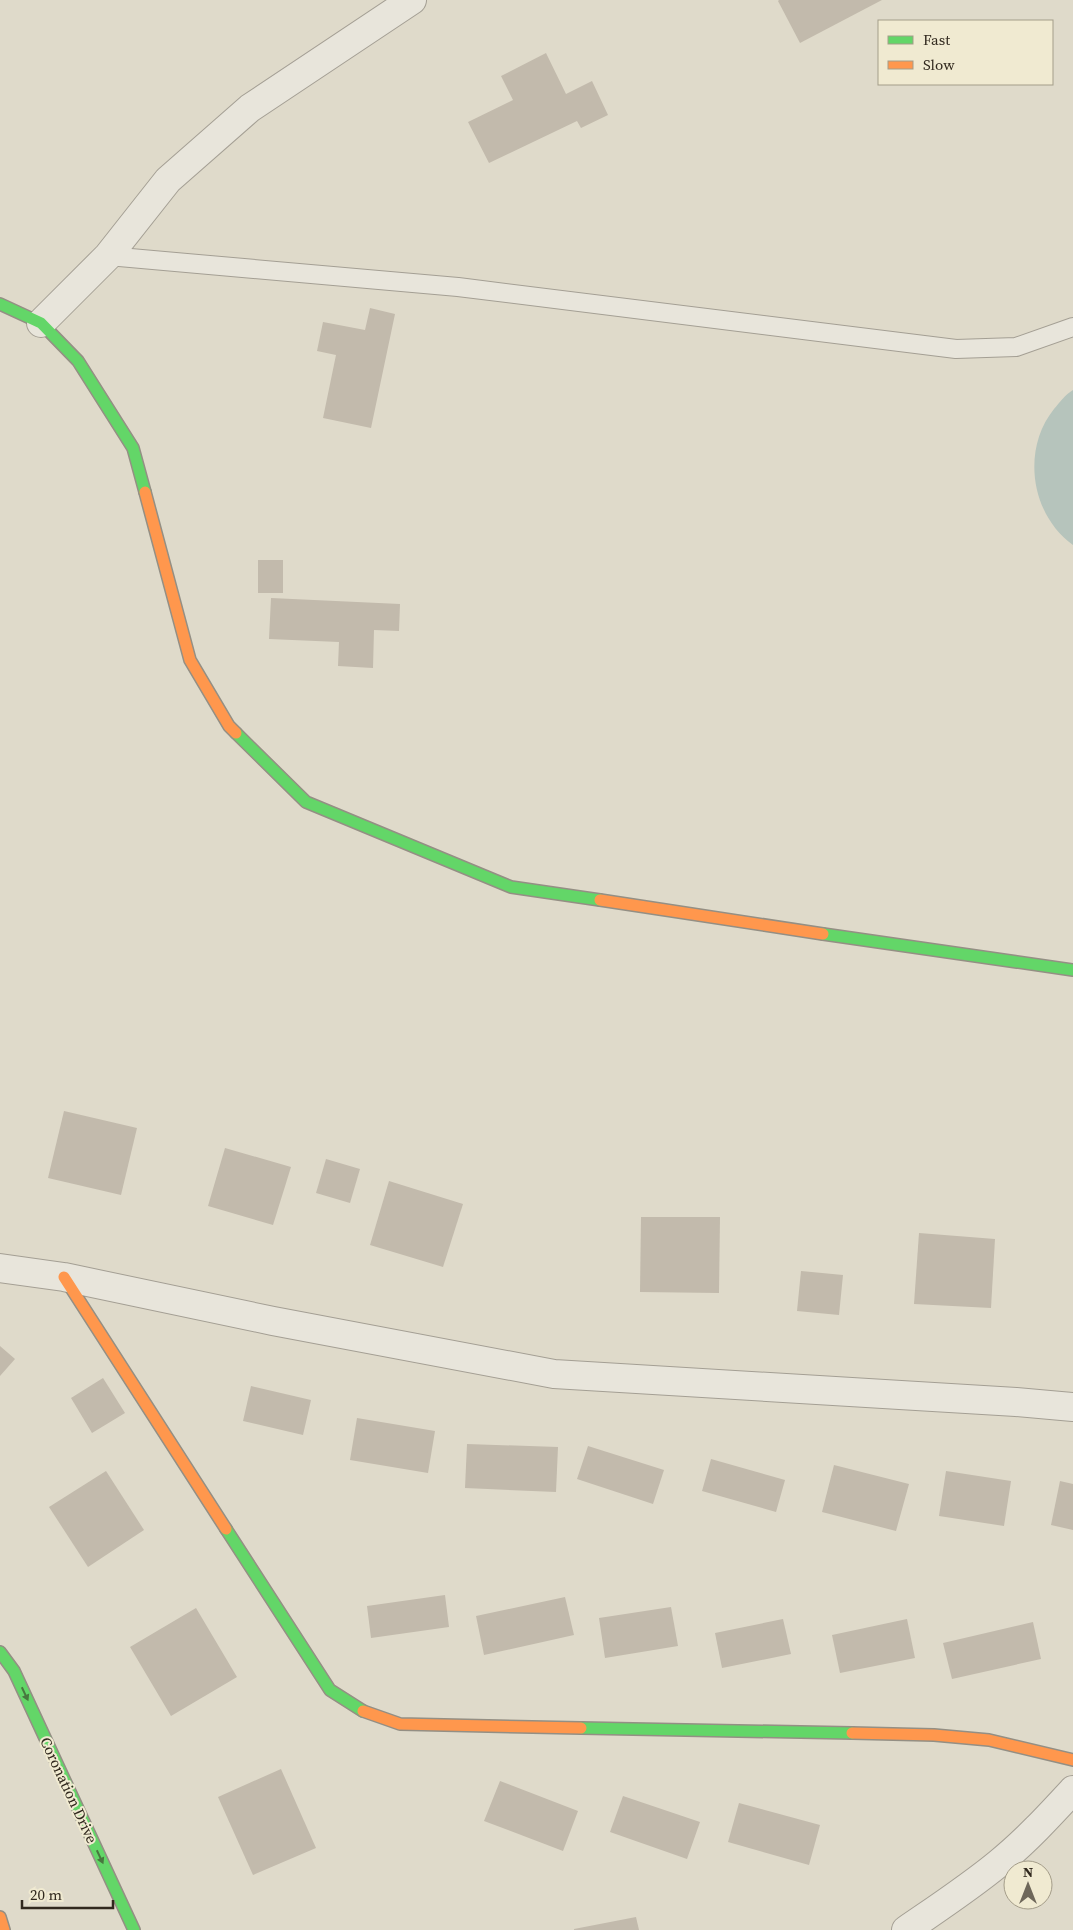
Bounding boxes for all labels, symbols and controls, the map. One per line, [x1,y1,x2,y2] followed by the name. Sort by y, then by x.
[878,20,1053,85] legend
[923,29,950,50] text: Fast
[923,54,955,75] text: Slow
[21,1687,29,1701] one-way arrow
[35,1733,103,1847] street label: Coronation Drive
[97,1850,105,1864] one-way arrow
[1003,1860,1053,1910] north arrow
[1023,1862,1033,1882] text: N
[22,1878,114,1910] scale bar
[30,1884,62,1905] text: 20 m

